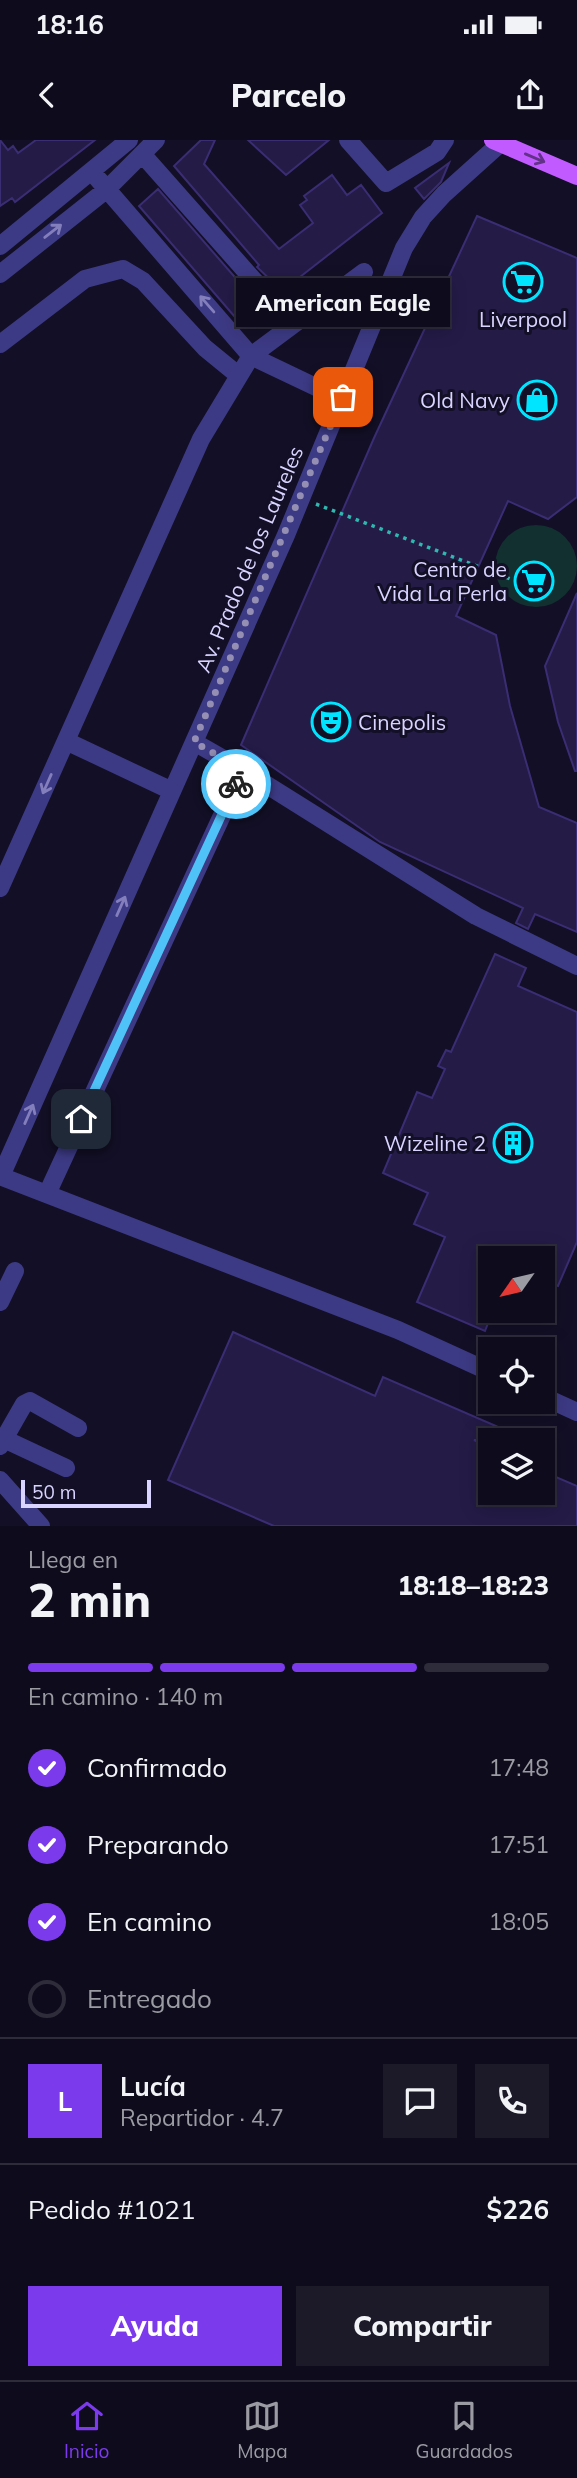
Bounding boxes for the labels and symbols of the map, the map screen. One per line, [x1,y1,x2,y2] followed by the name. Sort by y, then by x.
[523,153,545,166] one-way arrow
[44,224,62,239] one-way arrow
[502,261,544,303] supermarket icon: Liverpool
[236,278,450,327] callout: American Eagle
[199,296,215,314] one-way arrow
[479,306,567,332] place label: Liverpool
[313,367,373,427] pin
[516,379,558,421] shop icon: Old Navy
[420,387,510,413] place label: Old Navy
[190,442,308,676] street label: Av. Prado de los Laureles
[377,556,507,606] place label: Centro de Vida La Perla
[513,560,555,602] supermarket icon: Centro de Vida La Perla
[310,701,352,743] theatre icon: Cinepolis
[358,709,446,735] place label: Cinepolis
[201,749,271,819] courier
[40,773,53,794] one-way arrow
[115,896,128,917] one-way arrow
[51,1089,111,1149] pin
[23,1104,36,1125] one-way arrow
[492,1122,534,1164] building icon: Wizeline 2
[384,1130,486,1156] place label: Wizeline 2
[478,1246,555,1323] north arrow
[21,1477,150,1509] scale bar

